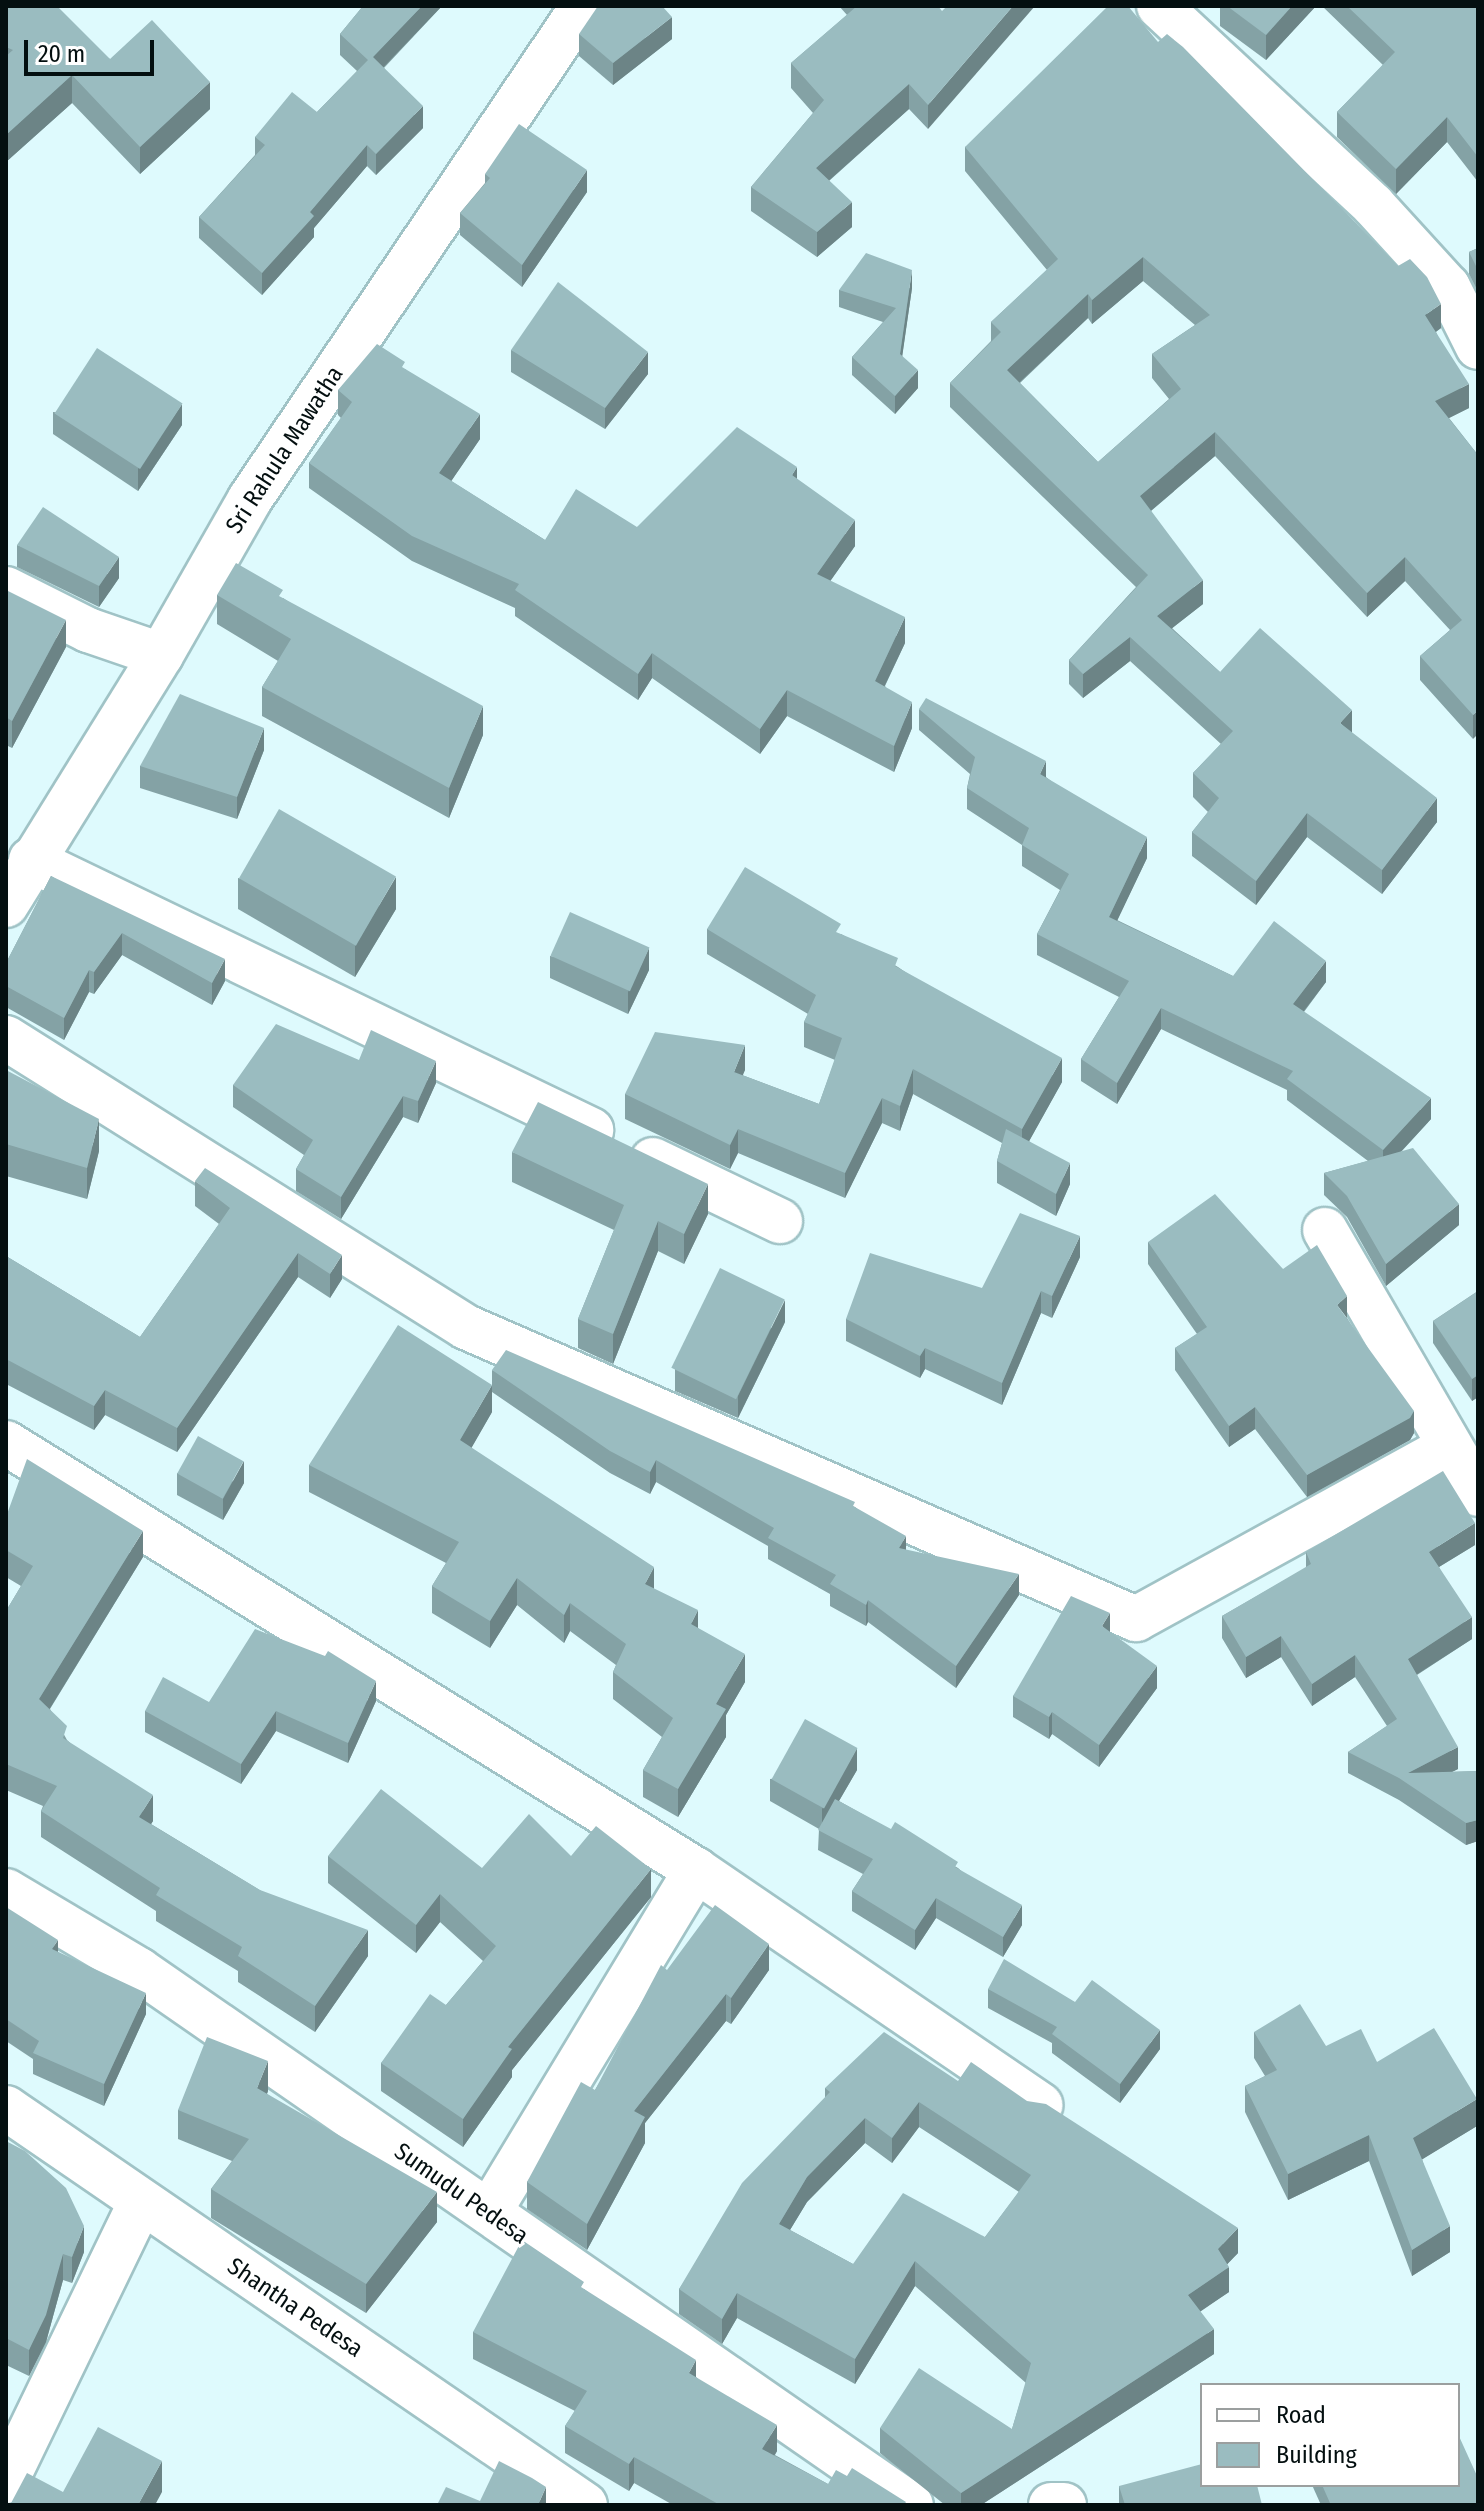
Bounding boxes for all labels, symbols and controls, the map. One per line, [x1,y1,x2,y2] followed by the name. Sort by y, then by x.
[28,24,158,74] scale bar
[38,40,85,68] text: 20 m
[220,361,350,539] street label: Sri Rahula Mawatha
[389,2137,533,2251] street label: Sumudu Pedesa
[222,2252,368,2364] street label: Shantha Pedesa
[1200,2383,1460,2487] legend
[1276,2401,1326,2429] text: Road
[1276,2441,1357,2469] text: Building

